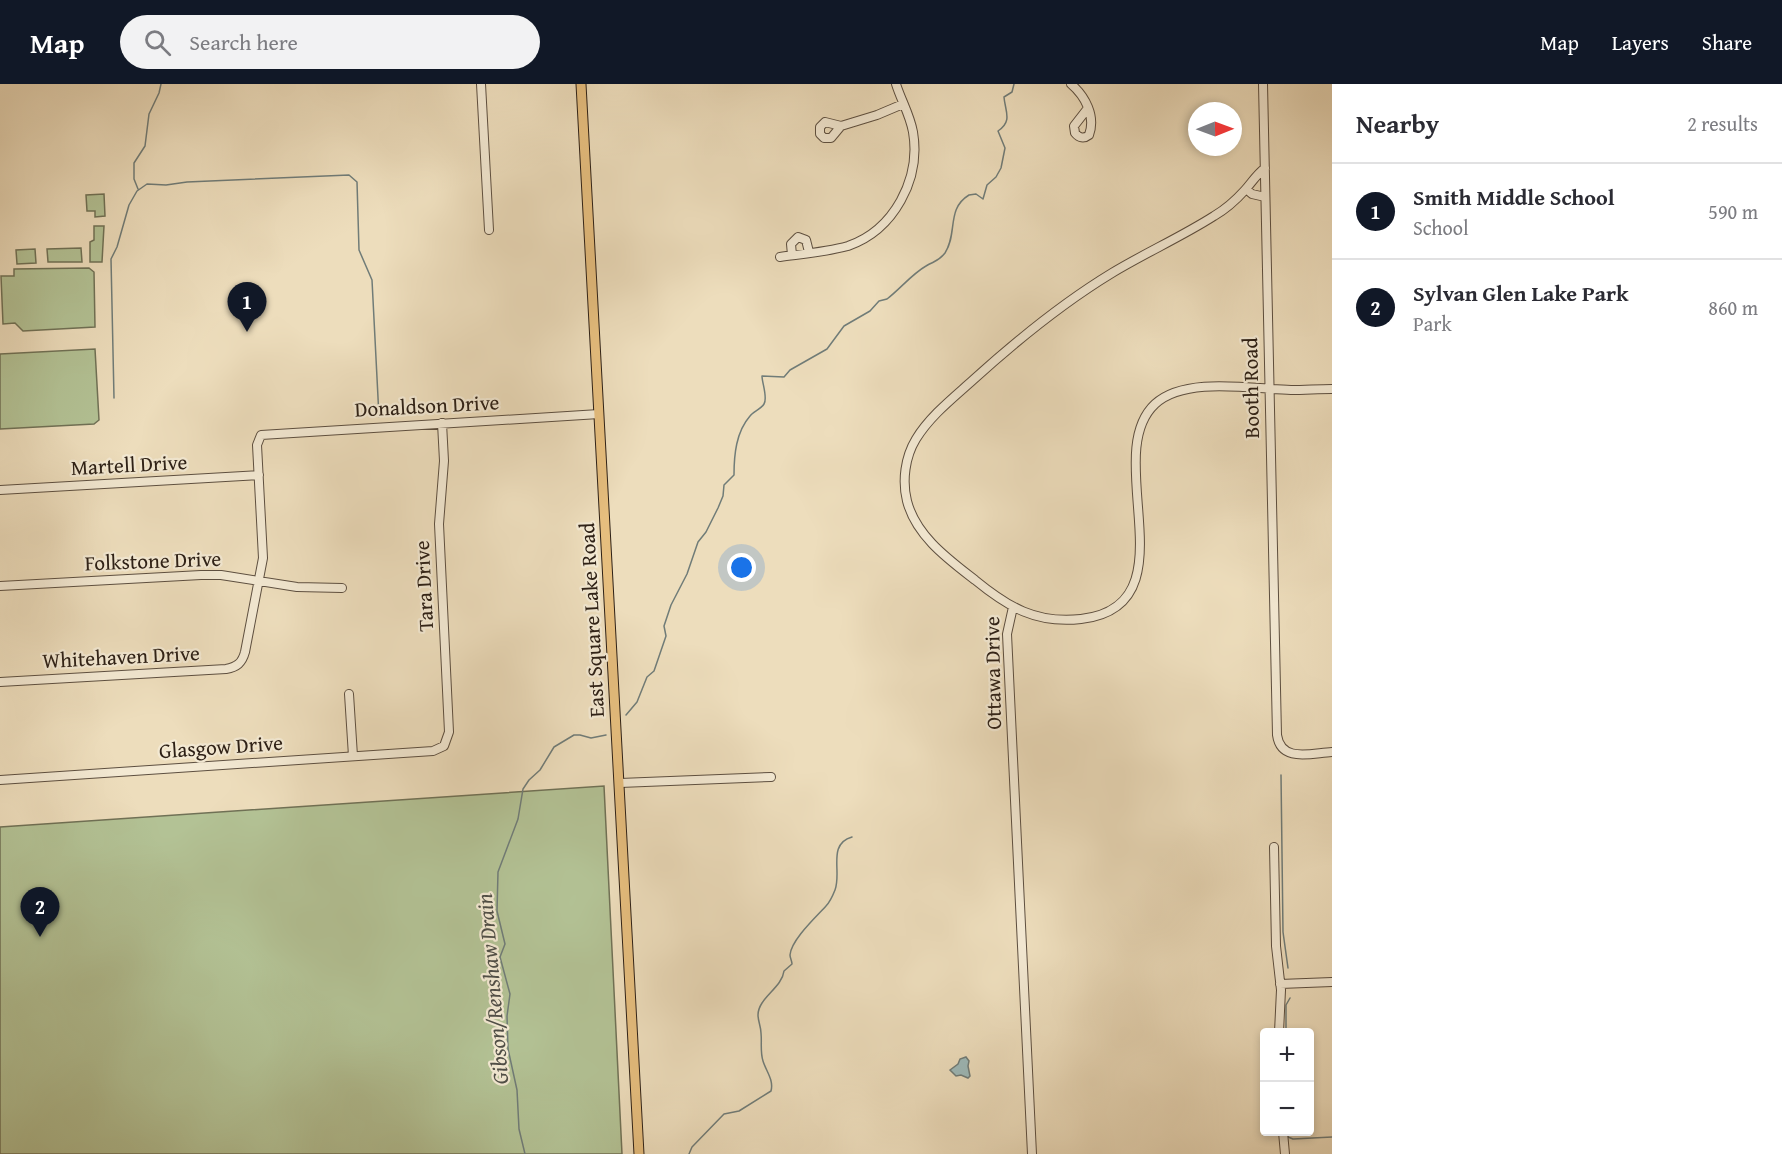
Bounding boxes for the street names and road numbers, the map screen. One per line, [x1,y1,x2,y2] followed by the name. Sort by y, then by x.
[1234,336,1267,439] street label: Booth Road
[354,386,500,425] street label: Donaldson Drive
[70,446,188,483] street label: Martell Drive
[571,521,612,718] street label: East Square Lake Road
[406,540,441,632] street label: Tara Drive
[84,543,222,578] street label: Folkstone Drive
[976,616,1009,730] street label: Ottawa Drive
[41,637,201,676] street label: Whitehaven Drive
[158,727,284,766] street label: Glasgow Drive

